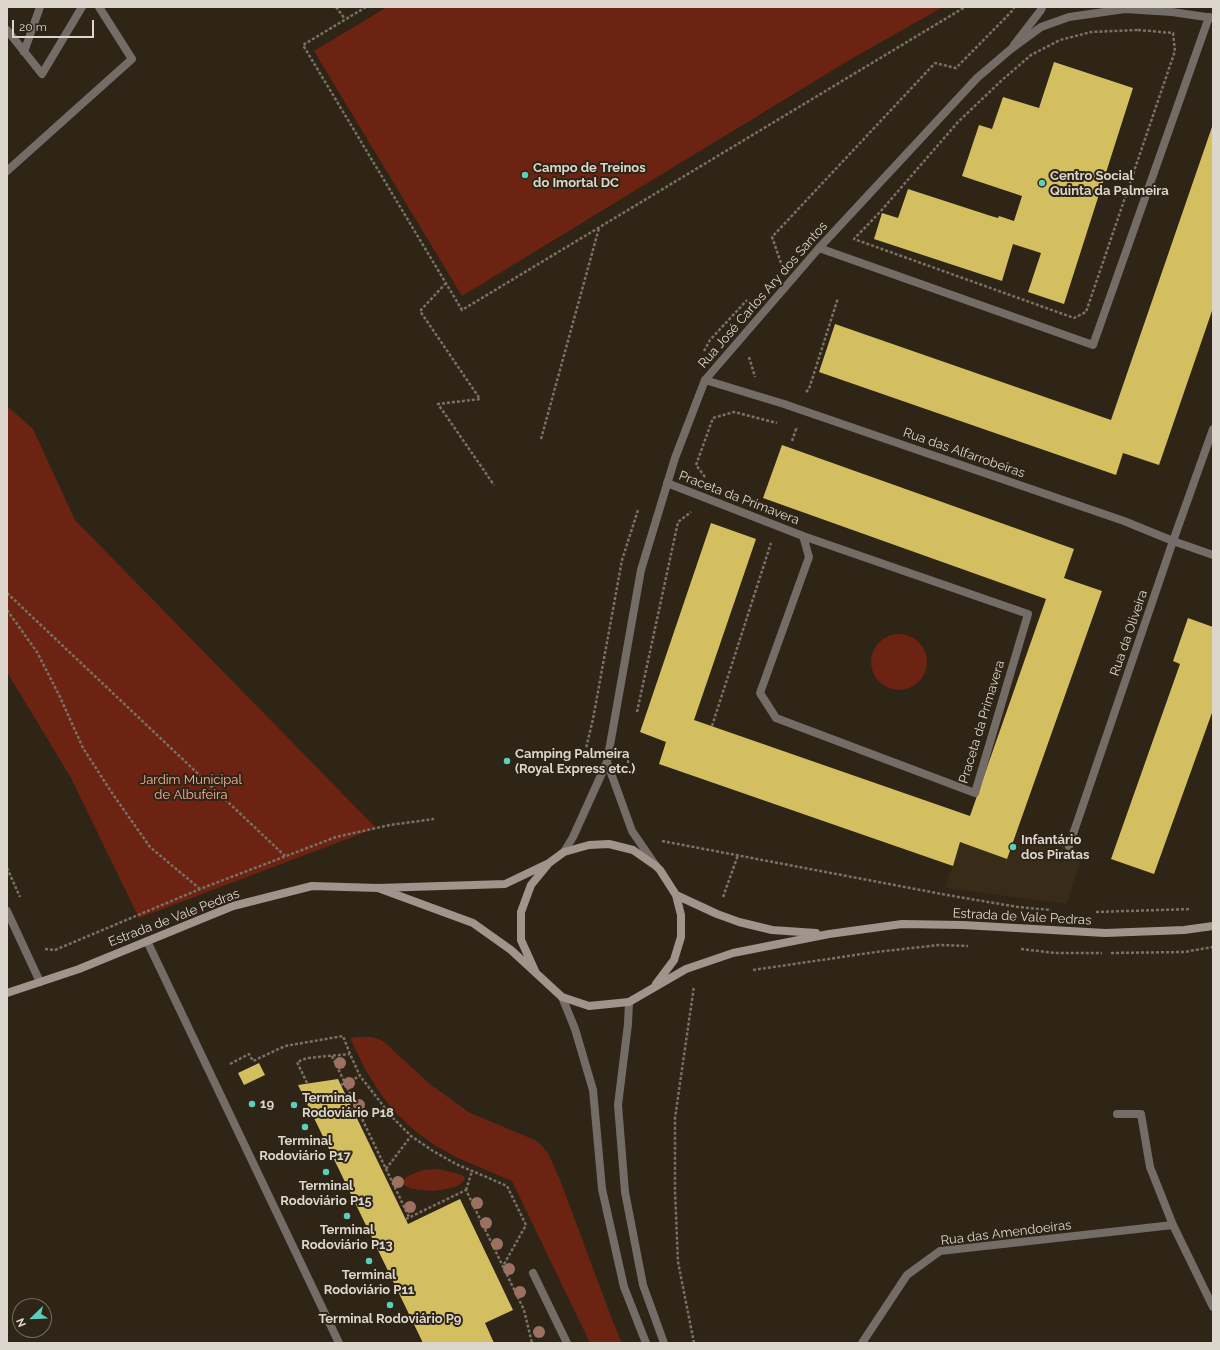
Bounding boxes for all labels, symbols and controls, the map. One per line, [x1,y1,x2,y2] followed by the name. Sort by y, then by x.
[14,12,96,38] scale bar
[19,20,47,34] text: 20 m
[533,160,646,191] place label: Campo de Treinos do Imortal DC
[1050,168,1169,199] place label: Centro Social Quinta da Palmeira
[520,170,530,180] marker: Campo de Treinos do Imortal DC
[1037,178,1047,188] marker: Centro Social Quinta da Palmeira
[695,219,831,371] street label: Rua José Carlos Ary dos Santos
[901,425,1027,481] street label: Rua das Alfarrobeiras
[677,468,801,528] street label: Praceta da Primavera
[1107,588,1151,678] street label: Rua da Oliveira
[956,659,1008,785] street label: Praceta da Primavera
[515,746,635,777] place label: Camping Palmeira (Royal Express etc.)
[502,756,512,766] marker: Camping Palmeira (Royal Express etc.)
[140,772,242,803] park label: Jardim Municipal de Albufeira
[1021,832,1089,863] place label: Infantário dos Piratas
[1008,842,1018,852] marker: Infantário dos Piratas
[106,886,242,950] street label: Estrada de Vale Pedras
[952,906,1092,928] street label: Estrada de Vale Pedras
[302,1090,394,1121] place label: Terminal Rodoviário P18
[260,1096,274,1112] place label: 19
[247,1099,257,1109] marker: 19
[289,1100,299,1110] marker: Terminal Rodoviário P18
[300,1122,310,1132] marker: Terminal Rodoviário P17
[259,1133,351,1164] place label: Terminal Rodoviário P17
[321,1167,331,1177] marker: Terminal Rodoviário P15
[280,1178,372,1209] place label: Terminal Rodoviário P15
[342,1211,352,1221] marker: Terminal Rodoviário P13
[940,1217,1072,1249] street label: Rua das Amendoeiras
[301,1222,393,1253] place label: Terminal Rodoviário P13
[364,1256,374,1266] marker: Terminal Rodoviário P11
[324,1267,414,1298] place label: Terminal Rodoviário P11
[12,1298,52,1338] north arrow
[385,1300,395,1310] marker: Terminal Rodoviário P9
[319,1311,461,1327] place label: Terminal Rodoviário P9
[14,1316,29,1329] text: N

